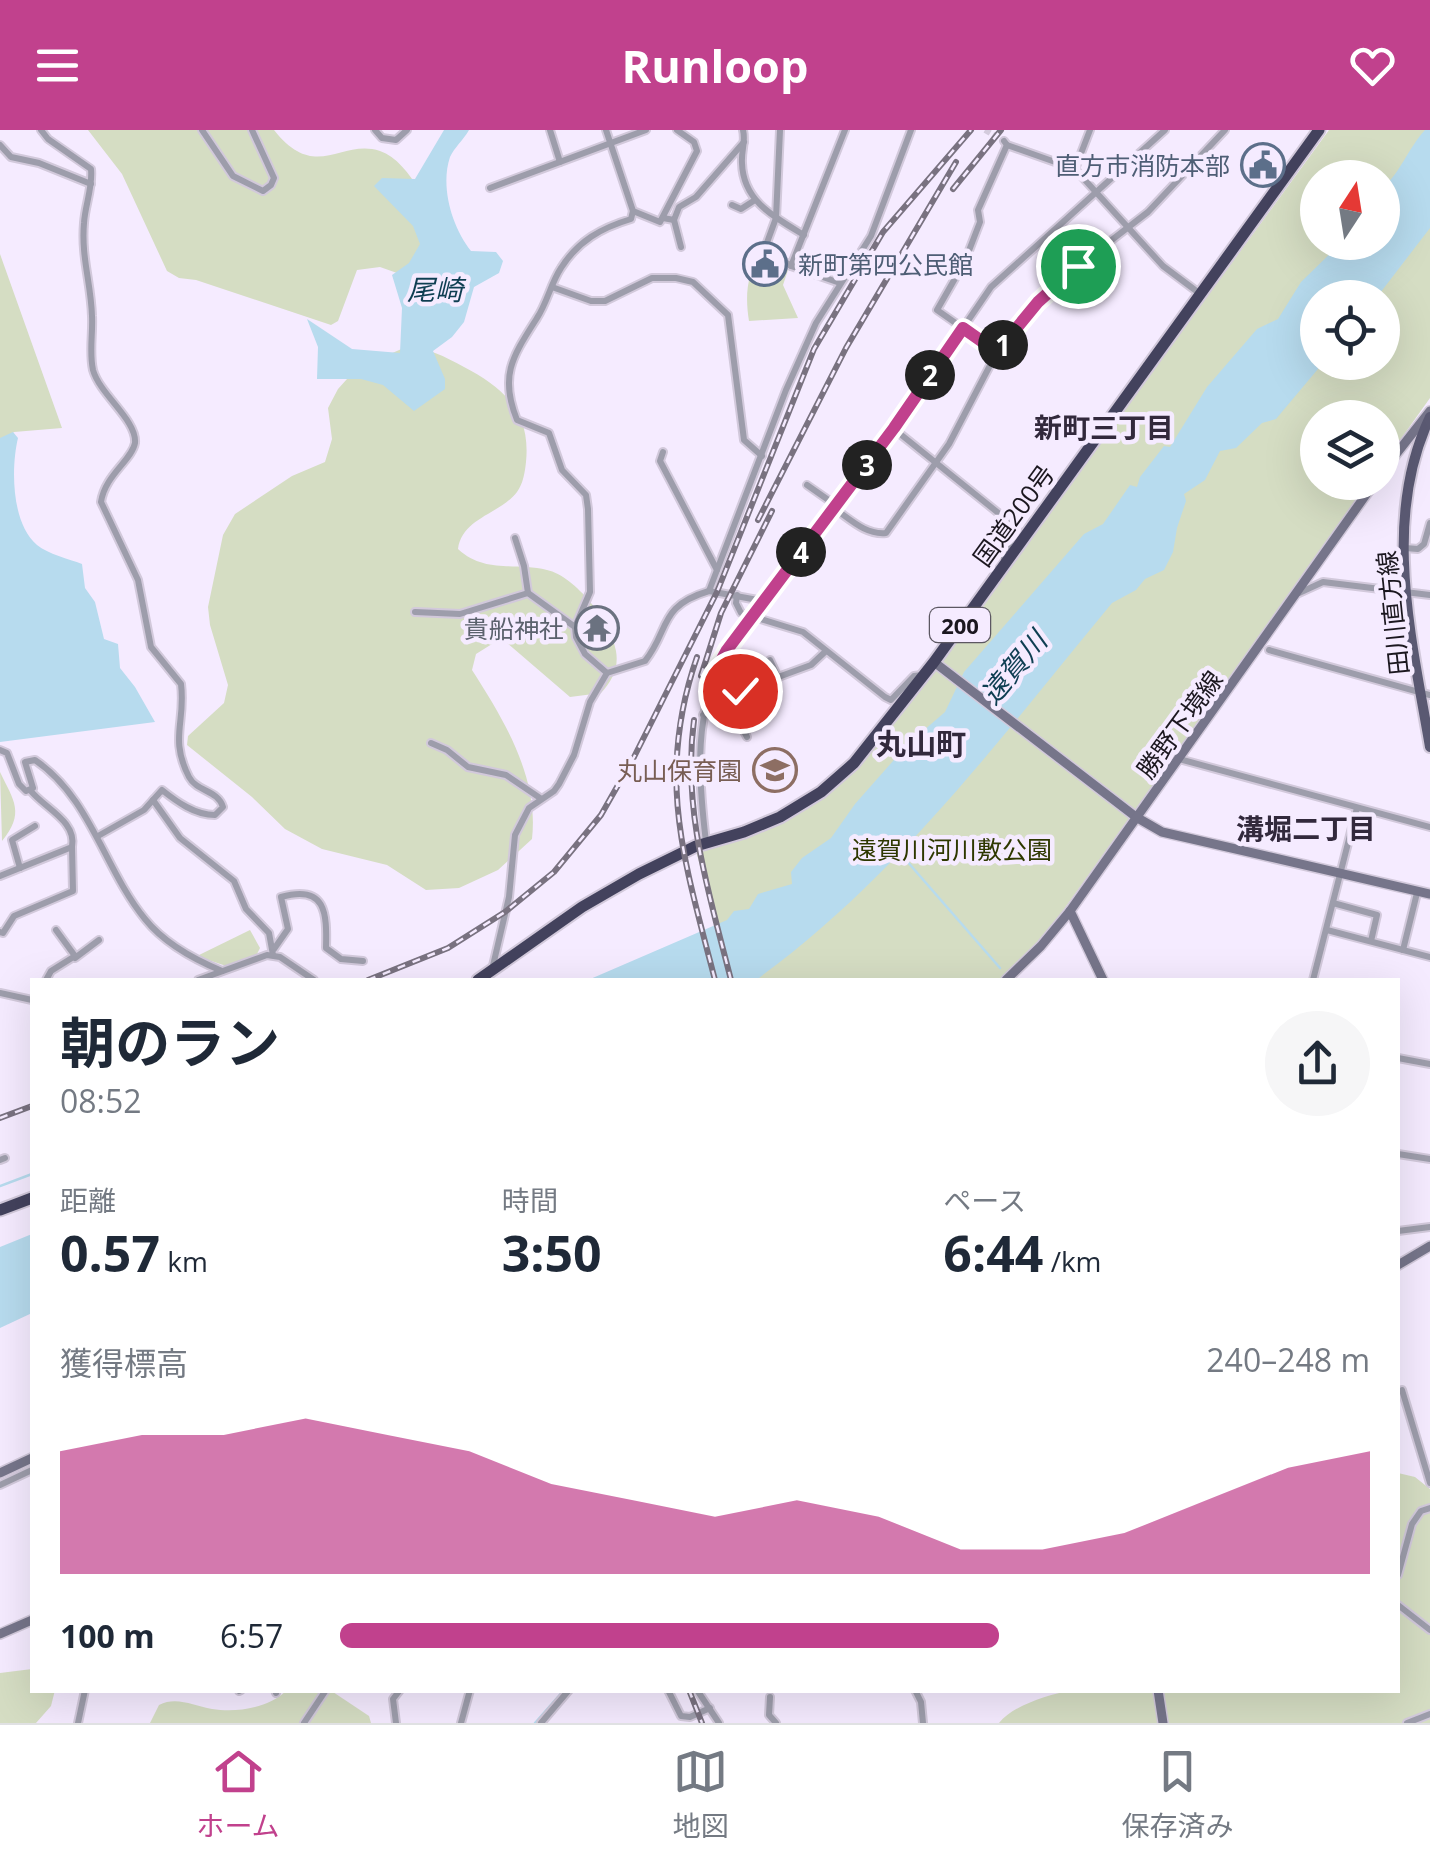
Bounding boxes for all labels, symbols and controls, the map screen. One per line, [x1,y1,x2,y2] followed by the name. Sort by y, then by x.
[622,35,808,96] text: Runloop
[30,38,85,93] icon: menu
[1345,38,1400,93] icon: heart
[1240,142,1286,188] public building icon: 直方市消防本部
[1055,148,1230,182] place label: 直方市消防本部
[1300,160,1400,260] north arrow
[1300,160,1400,500] map controls
[1036,224,1121,309] pin
[1051,239,1106,294] icon: arrive
[742,241,788,287] public building icon: 新町第四公民館
[798,247,973,281] place label: 新町第四公民館
[407,270,467,308] water label: 尾崎
[1300,280,1400,380] button: locate
[978,320,1028,370] pin: 1
[995,326,1011,364] text: 1
[905,350,955,400] pin: 2
[922,356,938,394] text: 2
[1300,400,1400,500] button: layers
[1034,408,1174,446] district label: 新町三丁目
[842,440,892,490] pin: 3
[859,446,875,484] text: 3
[965,457,1061,573] street label: 国道200号
[776,527,826,577] pin: 4
[793,533,809,571] text: 4
[1369,549,1415,677] street label: 田川直方線
[574,605,620,651] temple icon: 貴船神社
[930,608,990,642] road number: 200
[464,611,564,645] place label: 貴船神社
[971,620,1056,711] water label: 遠賀川
[698,649,783,734] pin
[1129,663,1229,785] street label: 勝野下境線
[713,664,768,719] icon: check
[876,723,966,764] district label: 丸山町
[752,747,798,793] school or university icon: 丸山保育園
[617,753,742,787] place label: 丸山保育園
[1236,809,1376,847] district label: 溝堀二丁目
[852,832,1052,866] park label: 遠賀川河川敷公園
[60,1004,280,1079] text: 朝のラン
[1265,1011,1370,1116] button: share
[60,1079,142,1122] text: 08:52
[60,1181,116,1219] text: 距離
[502,1181,558,1219] text: 時間
[943,1181,1026,1219] text: ペース
[60,1219,160,1287] text: 0.57
[502,1219,602,1287] text: 3:50
[943,1219,1043,1287] text: 6:44
[160,1242,208,1280] text: km
[1043,1242,1102,1280] text: /km
[1206,1338,1370,1381] text: 240–248 m
[60,1341,188,1384] text: 獲得標高
[60,1614,155,1657] text: 100 m
[220,1614,283,1657] text: 6:57
[196,1744,280,1844] tab: ホーム
[673,1744,729,1844] tab: 地図
[1121,1744,1234,1844] tab: 保存済み

